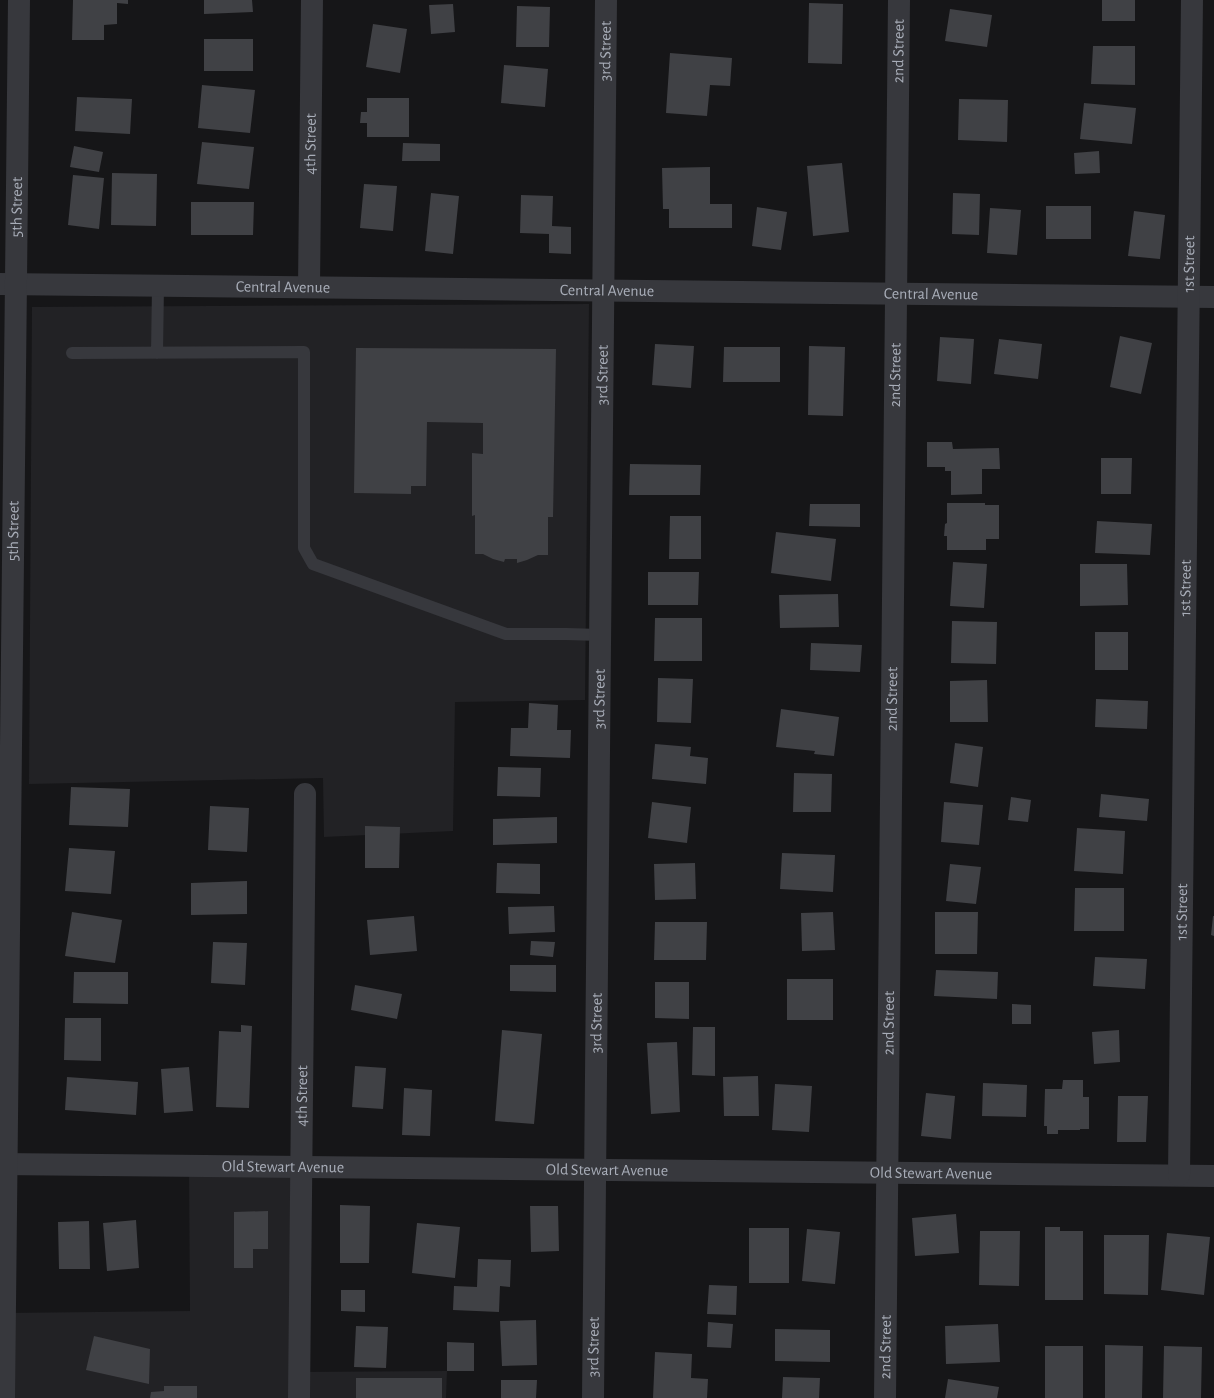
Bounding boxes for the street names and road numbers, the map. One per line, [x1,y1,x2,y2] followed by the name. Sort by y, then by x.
[890,19,907,83] street label: 2nd Street
[597,21,614,81] street label: 3rd Street
[302,113,319,175] street label: 4th Street
[8,177,25,237] street label: 5th Street
[1181,236,1197,293] street label: 1st Street
[236,279,330,296] street label: Central Avenue
[560,282,654,299] street label: Central Avenue
[884,285,978,302] street label: Central Avenue
[887,343,904,407] street label: 2nd Street
[594,345,611,405] street label: 3rd Street
[5,501,22,561] street label: 5th Street
[1177,559,1194,617] street label: 1st Street
[884,667,900,731] street label: 2nd Street
[591,669,608,729] street label: 3rd Street
[1174,883,1190,941] street label: 1st Street
[880,991,897,1055] street label: 2nd Street
[588,993,605,1053] street label: 3rd Street
[294,1065,310,1127] street label: 4th Street
[222,1158,344,1175] street label: Old Stewart Avenue
[546,1161,668,1179] street label: Old Stewart Avenue
[870,1165,992,1182] street label: Old Stewart Avenue
[877,1315,894,1379] street label: 2nd Street
[585,1317,602,1377] street label: 3rd Street

